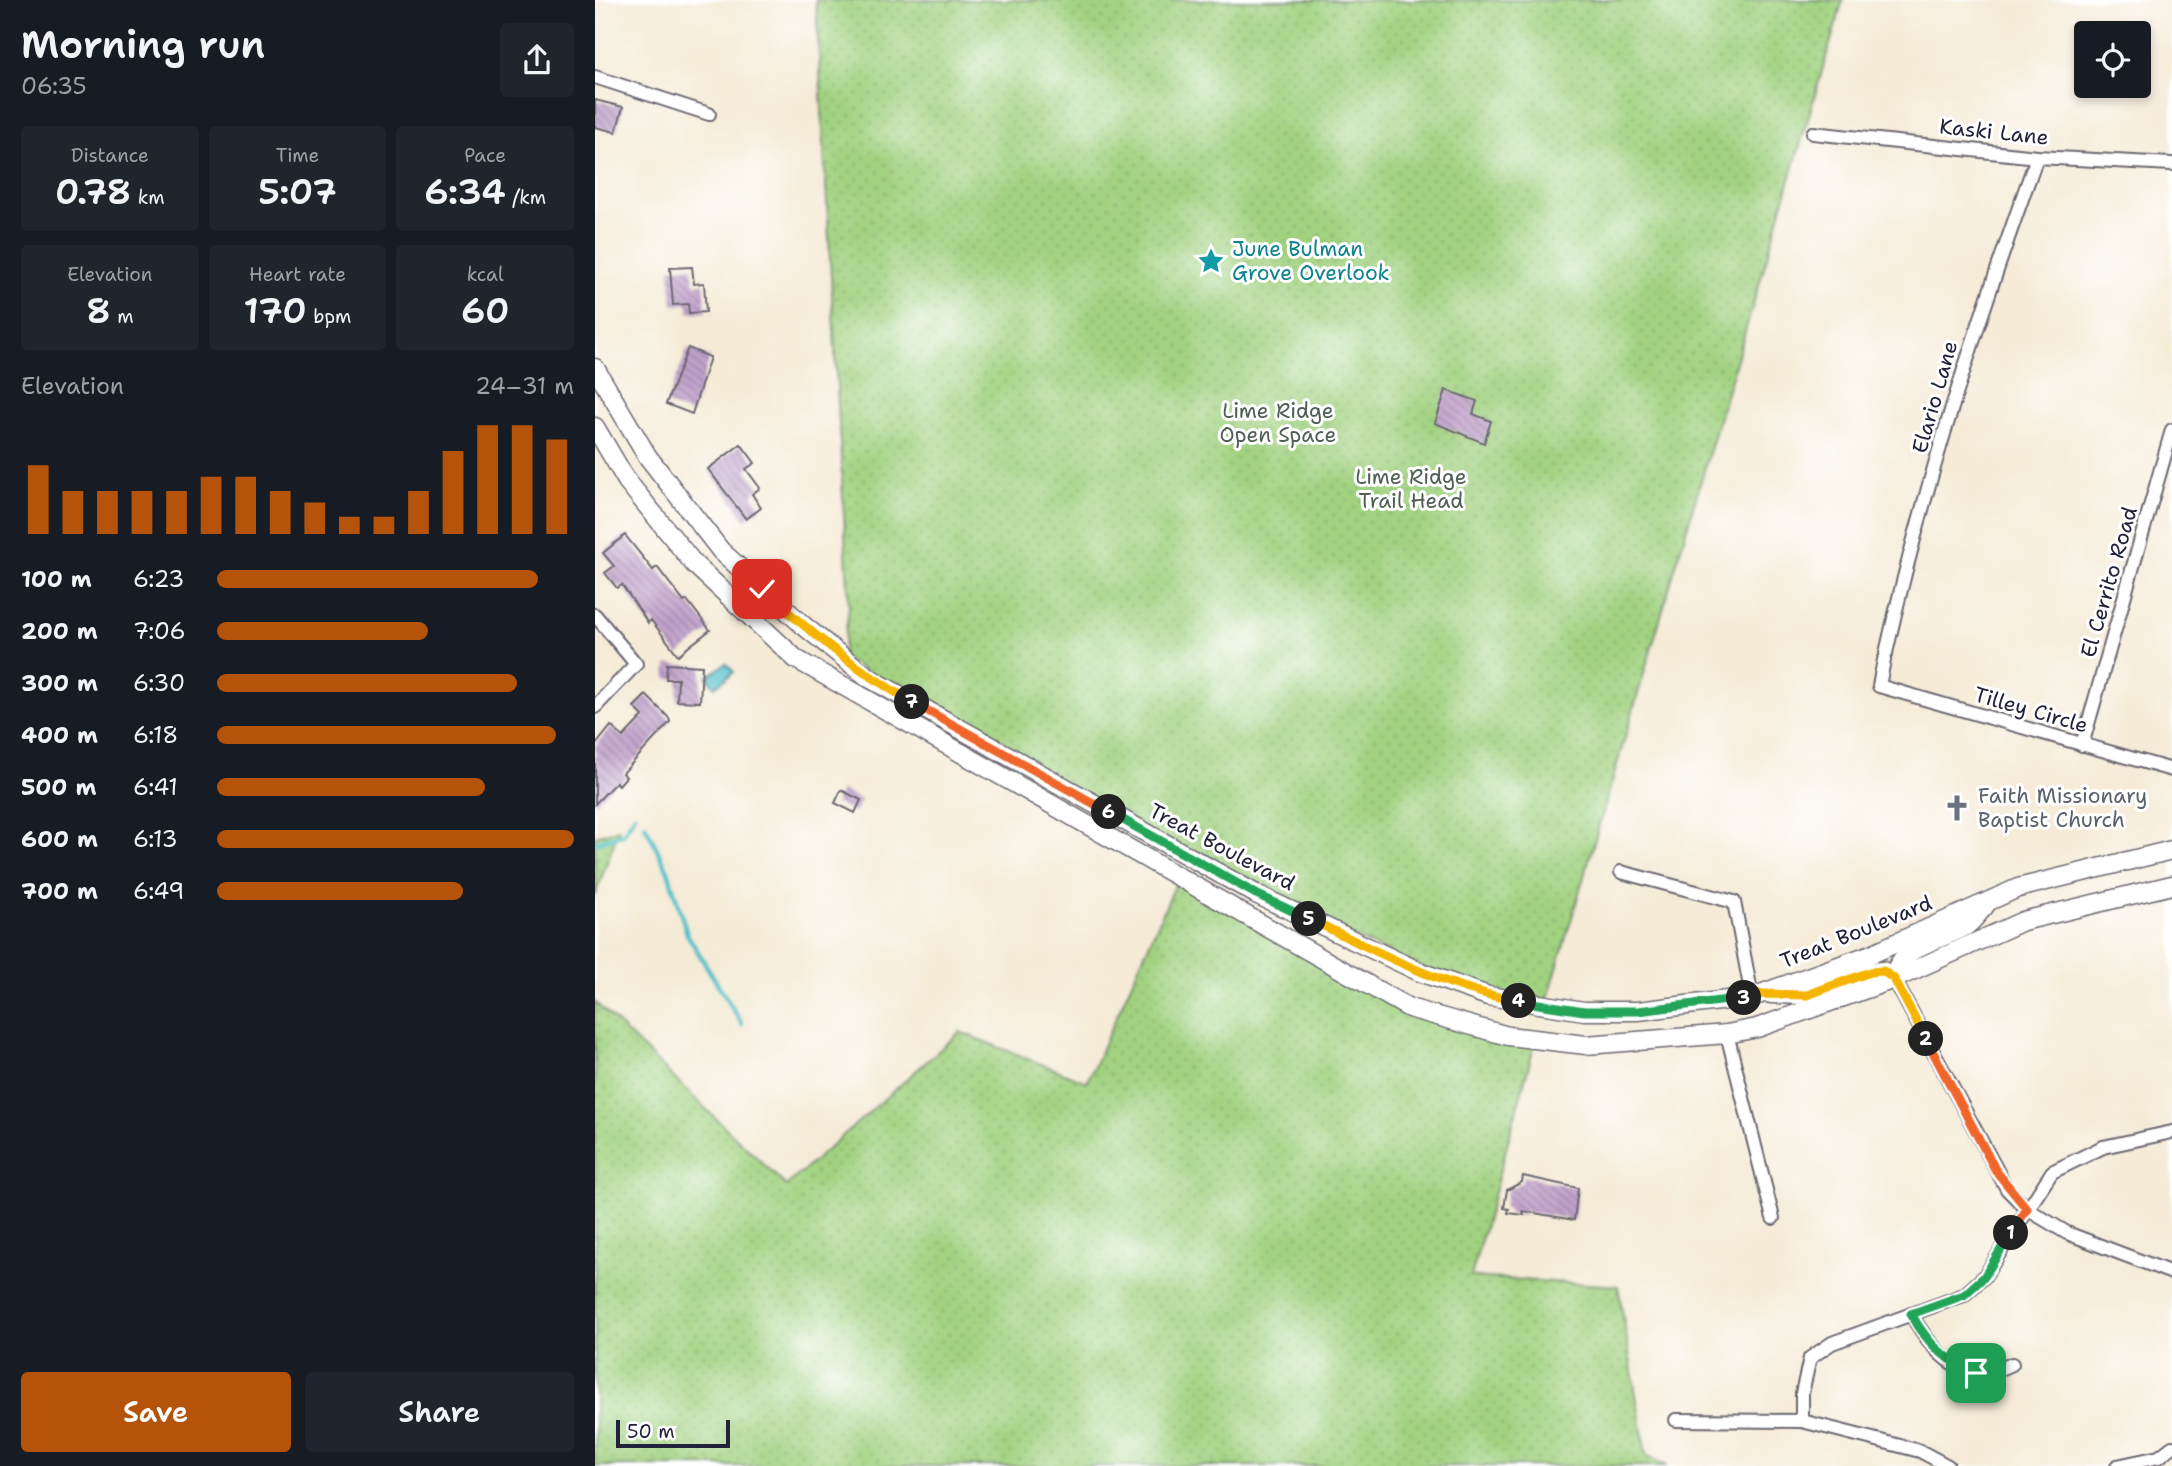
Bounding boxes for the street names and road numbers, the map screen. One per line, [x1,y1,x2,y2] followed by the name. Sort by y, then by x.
[1938,112,2050,152] street label: Kaski Lane
[1906,338,1964,456] street label: Elario Lane
[2074,503,2144,661] street label: El Cerrito Road
[1971,680,2091,740] street label: Tilley Circle
[1144,797,1300,897] street label: Treat Boulevard
[1776,889,1936,975] street label: Treat Boulevard

